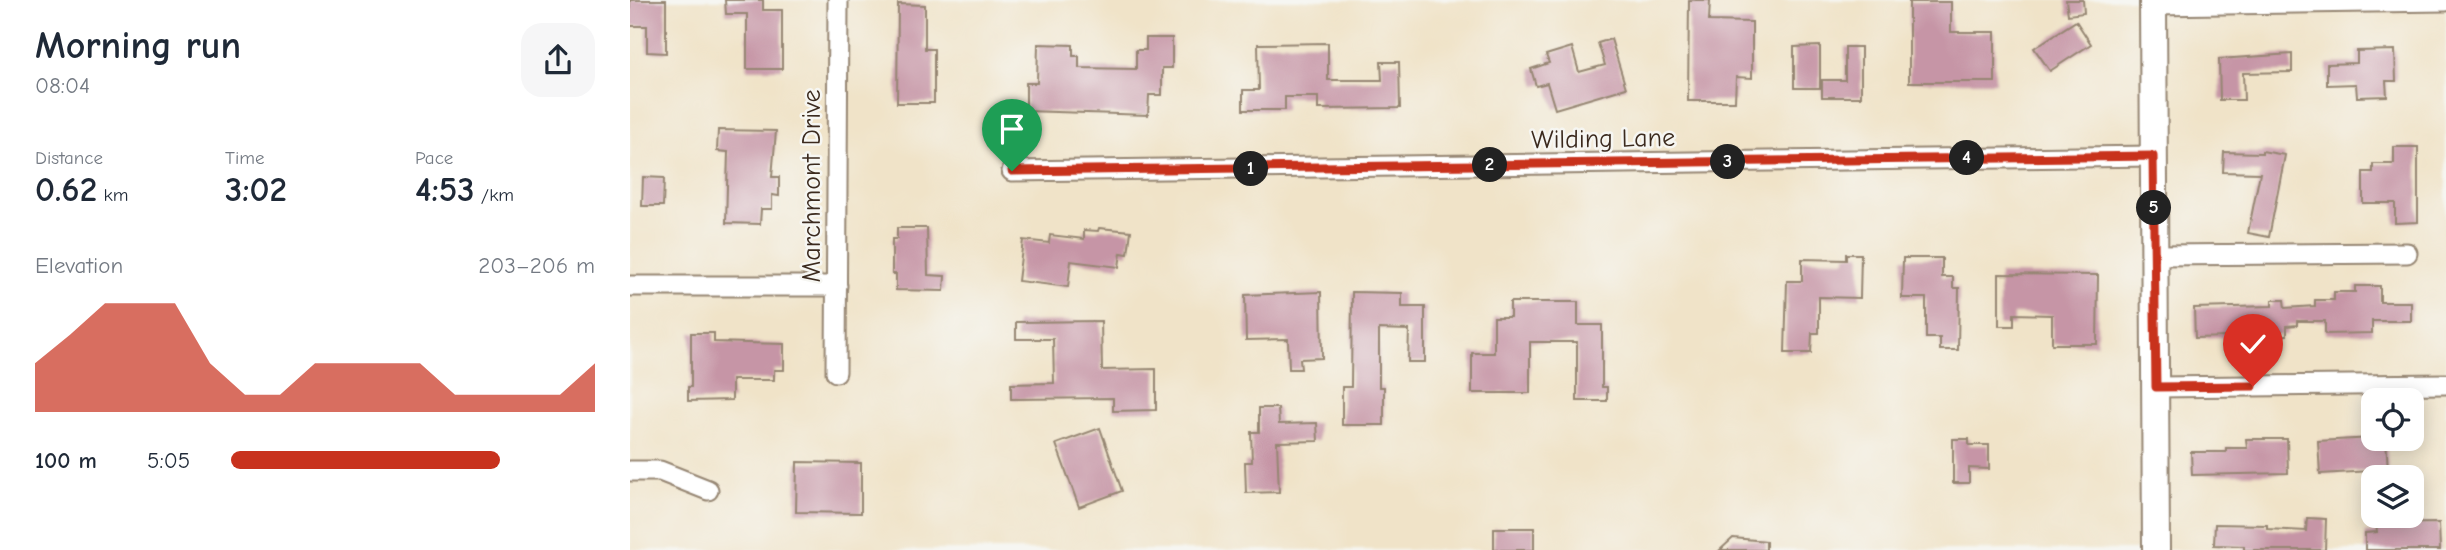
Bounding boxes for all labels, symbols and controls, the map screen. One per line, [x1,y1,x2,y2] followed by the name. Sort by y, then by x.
[521,23,595,97] button: share
[35,24,241,68] text: Morning run
[35,72,90,99] text: 08:04
[797,90,827,282] street label: Marchmont Drive
[982,99,1042,171] pin
[993,110,1031,148] icon: arrive
[1531,123,1675,155] street label: Wilding Lane
[1950,140,1984,176] pin: 4
[1710,144,1746,180] pin: 3
[1962,146,1971,168] text: 4
[35,147,103,169] text: Distance
[225,147,264,169] text: Time
[415,147,453,169] text: Pace
[1472,148,1508,182] pin: 2
[1723,150,1732,172] text: 3
[1234,152,1268,186] pin: 1
[1485,153,1494,175] text: 2
[1247,157,1254,179] text: 1
[35,169,97,210] text: 0.62
[225,169,287,210] text: 3:02
[415,169,475,210] text: 4:53
[97,184,128,206] text: km
[475,184,514,206] text: /km
[2136,190,2172,226] pin: 5
[2148,196,2159,218] text: 5
[35,252,123,279] text: Elevation
[478,252,595,279] text: 203–206 m
[2223,314,2283,386] pin
[2234,325,2272,363] icon: check
[2361,388,2424,528] map controls
[2361,388,2424,451] button: locate
[35,447,97,474] text: 100 m
[147,447,190,474] text: 5:05
[2361,465,2424,528] button: layers

